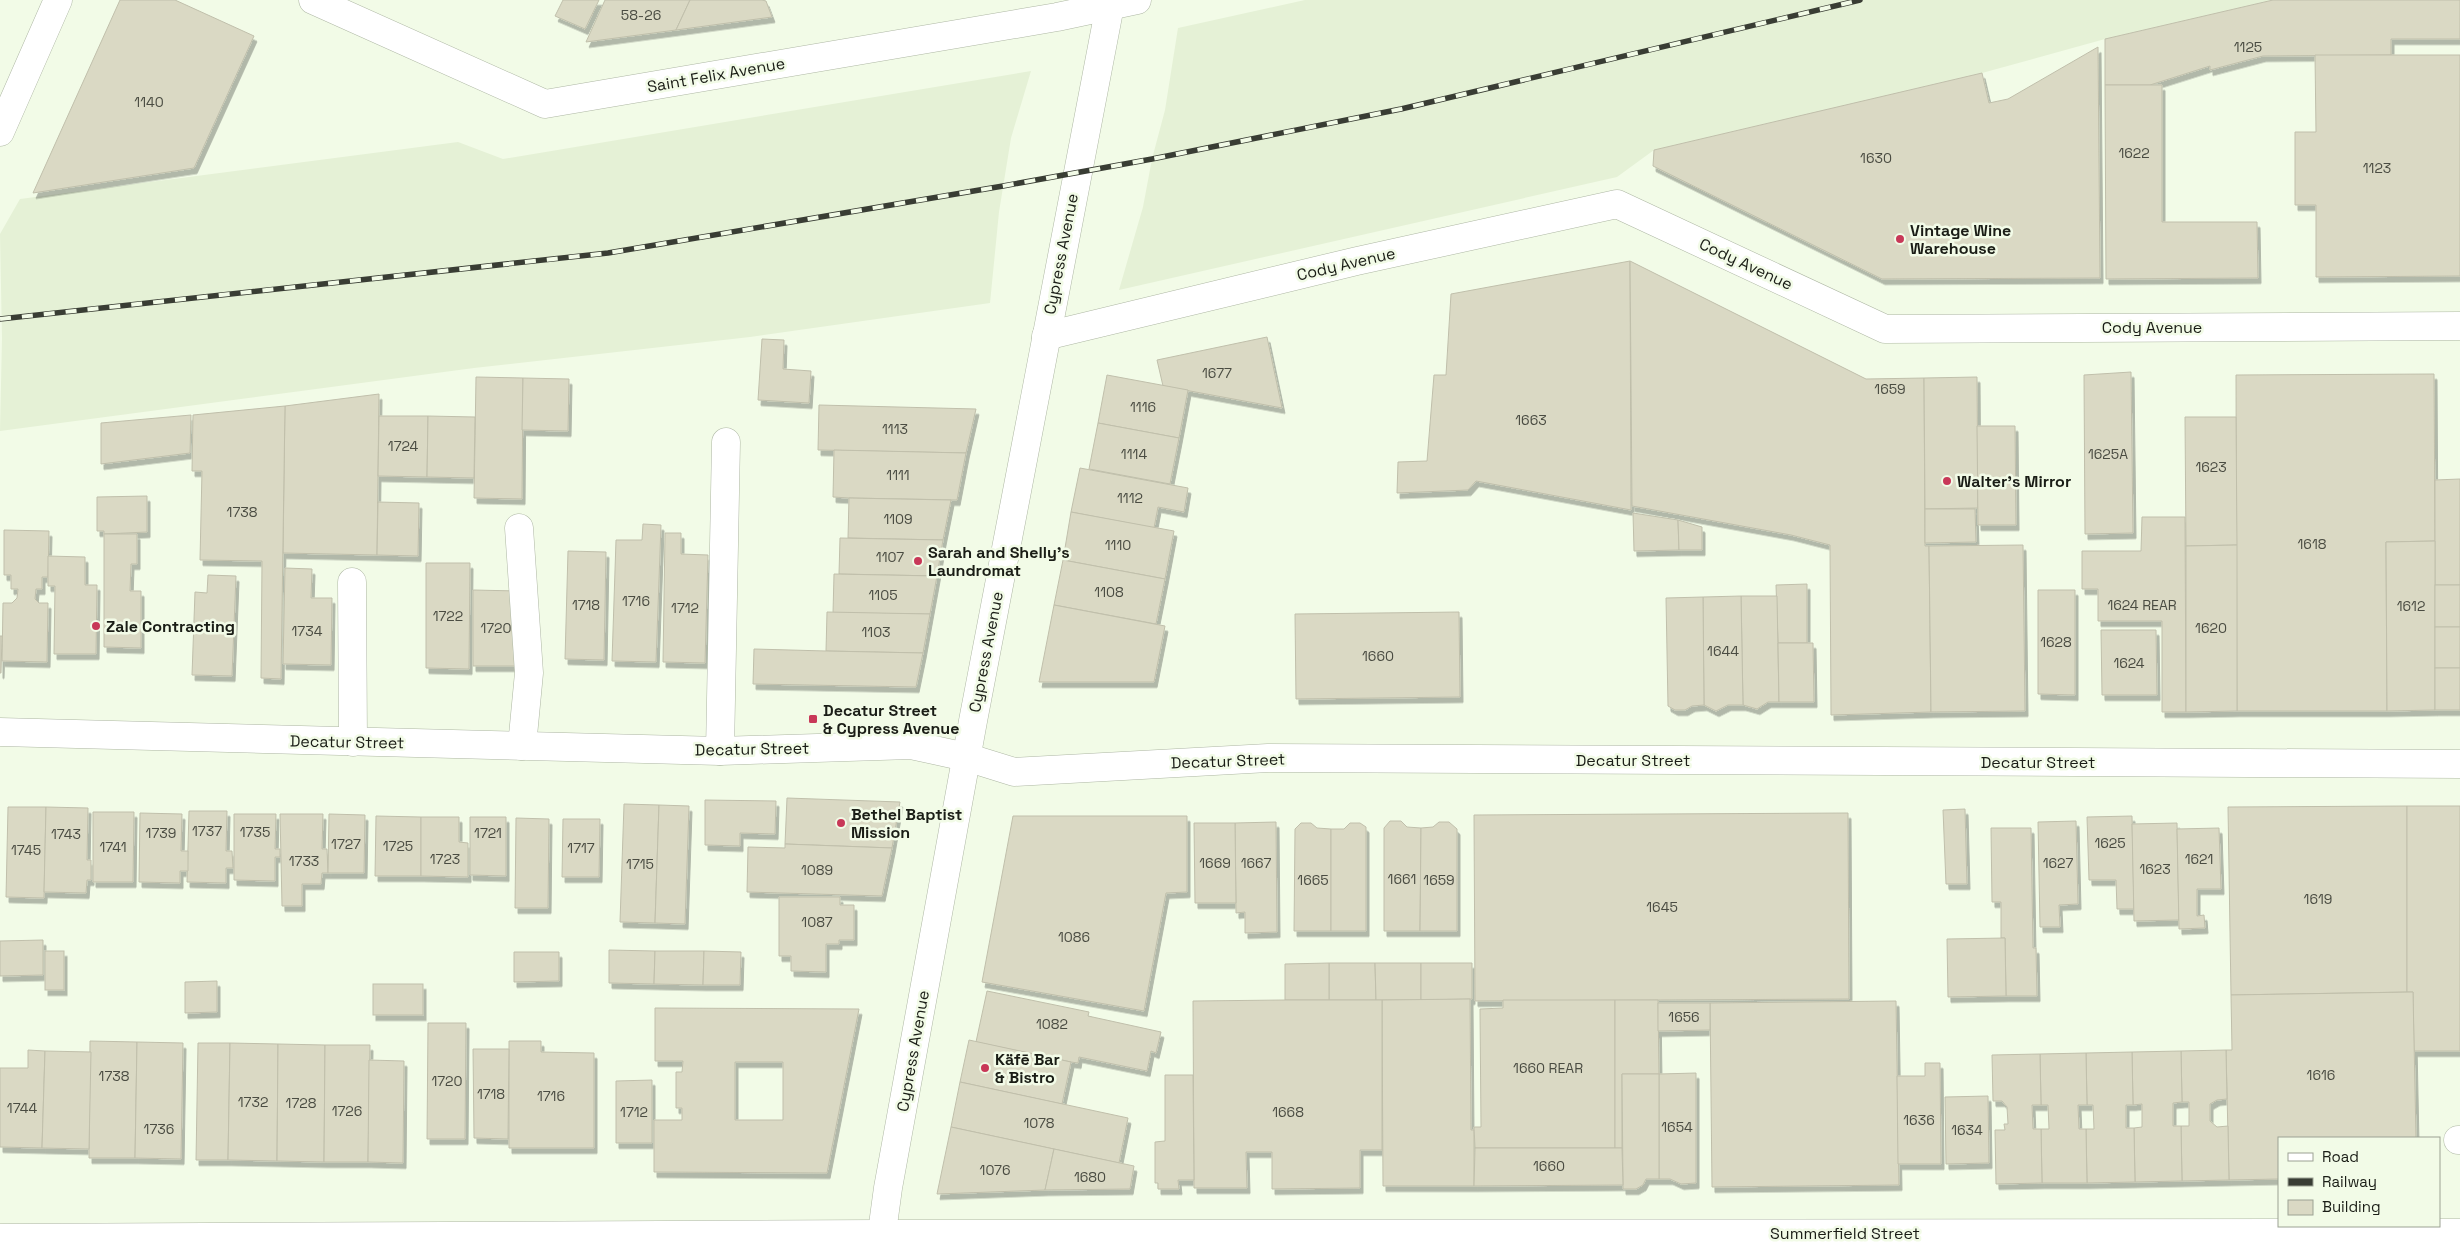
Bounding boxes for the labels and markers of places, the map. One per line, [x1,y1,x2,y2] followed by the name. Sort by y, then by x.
[1910,220,2011,259] place label: Vintage Wine Warehouse
[1894,233,1906,245] marker: Vintage Wine Warehouse
[1957,471,2071,492] place label: Walter's Mirror
[1941,475,1953,487] marker: Walter's Mirror
[928,542,1070,581] place label: Sarah and Shelly's Laundromat
[912,555,924,567] marker: Sarah and Shelly's Laundromat
[106,616,235,637] place label: Zale Contracting
[90,620,102,632] marker: Zale Contracting
[823,700,959,739] place label: Decatur Street & Cypress Avenue
[807,713,819,725] marker: Decatur Street & Cypress Avenue
[851,804,962,843] place label: Bethel Baptist Mission
[835,817,847,829] marker: Bethel Baptist Mission
[995,1049,1060,1088] place label: Käfē Bar & Bistro
[979,1062,991,1074] marker: Käfē Bar & Bistro

